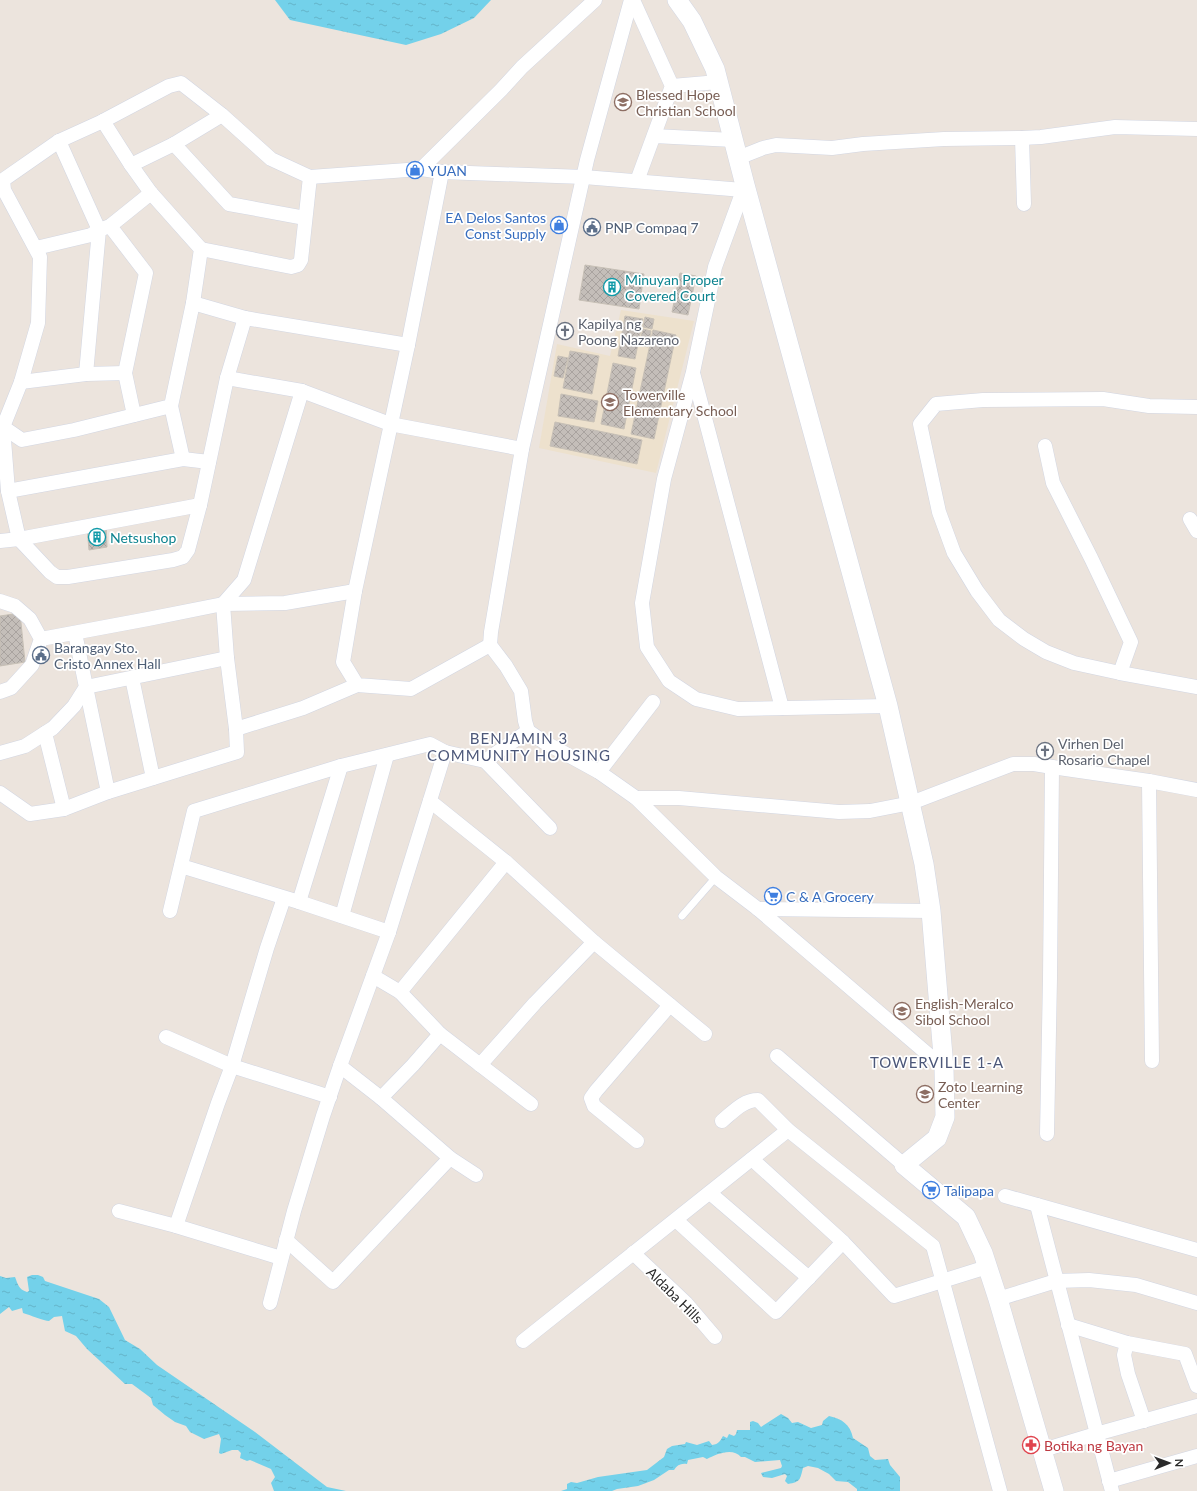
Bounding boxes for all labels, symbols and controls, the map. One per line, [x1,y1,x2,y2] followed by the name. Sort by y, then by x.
[636,86,736,119] place label: Blessed Hope Christian School
[613,92,633,112] school or university icon: Blessed Hope Christian School
[405,160,425,180] shop icon: YUAN
[428,162,467,179] place label: YUAN
[445,209,547,242] place label: EA Delos Santos Const Supply
[549,215,569,235] shop icon: EA Delos Santos Const Supply
[582,217,602,237] public building icon: PNP Compaq 7
[605,219,699,236] place label: PNP Compaq 7
[625,271,724,304] place label: Minuyan Proper Covered Court
[602,277,622,297] building icon: Minuyan Proper Covered Court
[578,315,679,348] place label: Kapilya ng Poong Nazareno
[555,321,575,341] church icon: Kapilya ng Poong Nazareno
[623,386,737,419] place label: Towerville Elementary School
[600,392,620,412] school or university icon: Towerville Elementary School
[87,527,107,547] building icon: Netsushop
[110,529,177,546] place label: Netsushop
[54,639,161,672] place label: Barangay Sto. Cristo Annex Hall
[31,645,51,665] public building icon: Barangay Sto. Cristo Annex Hall
[427,729,611,764] district label: BENJAMIN 3 COMMUNITY HOUSING
[1058,735,1150,768] place label: Virhen Del Rosario Chapel
[1035,741,1055,761] church icon: Virhen Del Rosario Chapel
[763,886,783,906] supermarket icon: C & A Grocery
[786,888,875,905] place label: C & A Grocery
[915,995,1014,1028] place label: English-Meralco Sibol School
[892,1001,912,1021] school or university icon: English-Meralco Sibol School
[870,1053,1004,1071] district label: TOWERVILLE 1-A
[938,1078,1023,1111] place label: Zoto Learning Center
[915,1084,935,1104] school or university icon: Zoto Learning Center
[921,1180,941,1200] supermarket icon: Talipapa
[944,1182,994,1199] place label: Talipapa
[643,1263,707,1327] street label: Aldaba Hills
[1021,1435,1041,1455] pharmacy icon: Botika ng Bayan
[1044,1437,1143,1454] place label: Botika ng Bayan
[1149,1443,1189,1483] north arrow
[1173,1458,1186,1467] text: N

